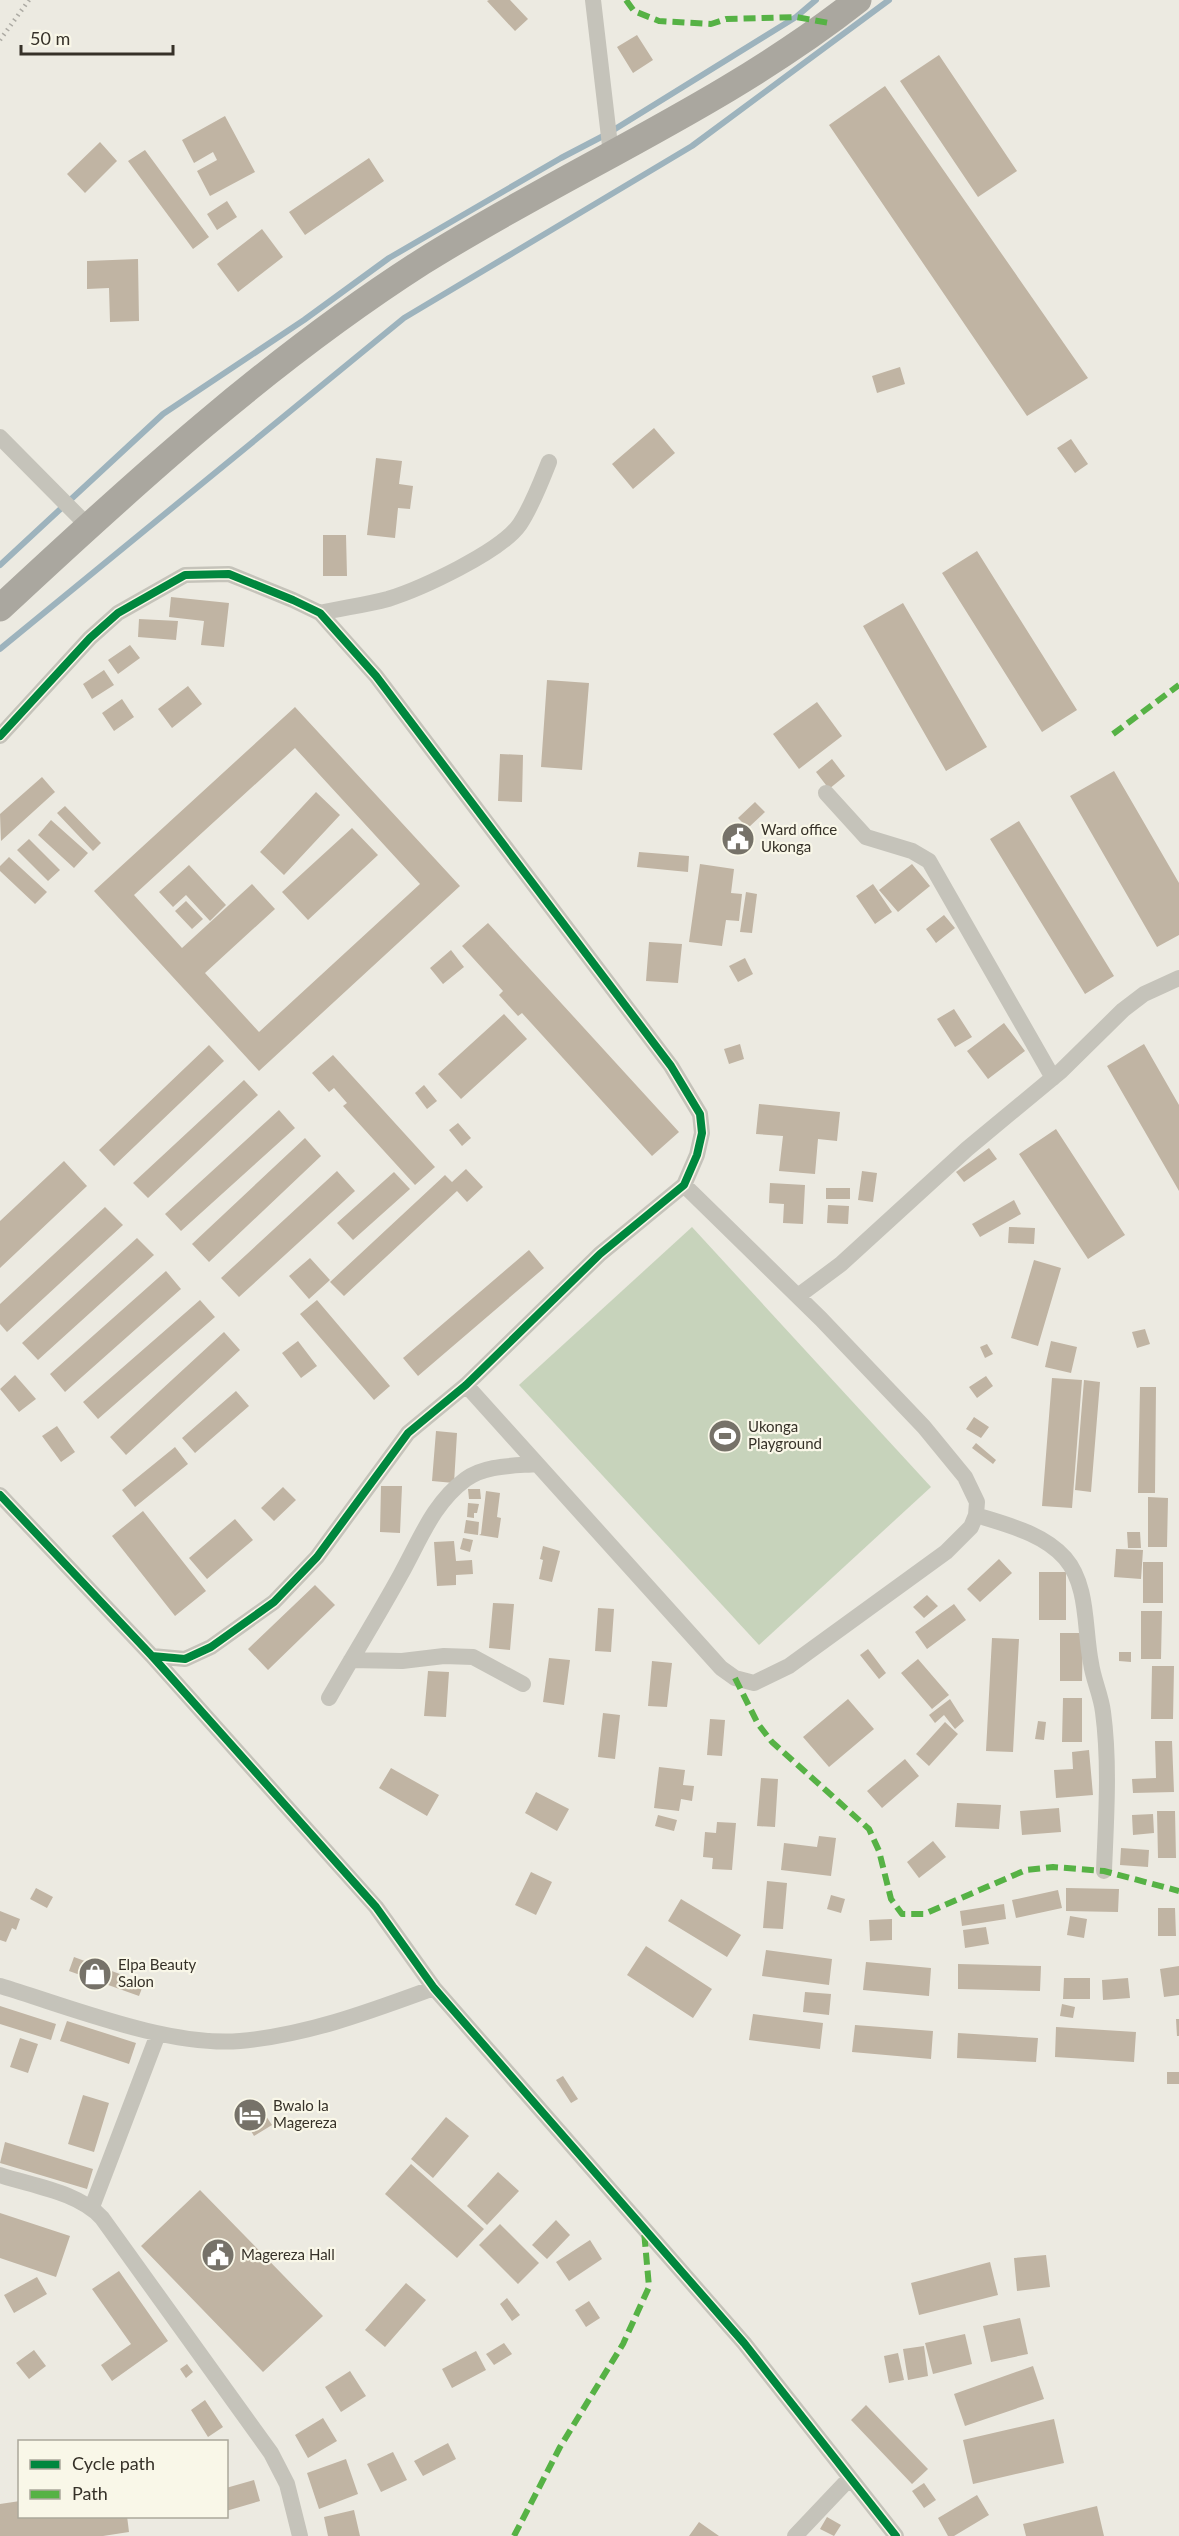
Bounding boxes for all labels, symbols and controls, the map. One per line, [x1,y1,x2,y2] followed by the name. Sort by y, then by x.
[21,18,172,56] scale bar
[30,27,70,49] text: 50 m
[761,820,837,855] place label: Ward office Ukonga
[720,821,756,857] public building icon: Ward office Ukonga
[748,1417,822,1452] place label: Ukonga Playground
[707,1418,743,1454] sports icon: Ukonga Playground
[118,1955,197,1990] place label: Elpa Beauty Salon
[77,1956,113,1992] shop icon: Elpa Beauty Salon
[273,2096,337,2131] place label: Bwalo la Magereza
[232,2097,268,2133] hotel icon: Bwalo la Magereza
[200,2237,236,2273] public building icon: Magereza Hall
[241,2245,335,2263] place label: Magereza Hall
[18,2440,228,2518] legend
[72,2452,155,2474] text: Cycle path
[72,2482,108,2504] text: Path

